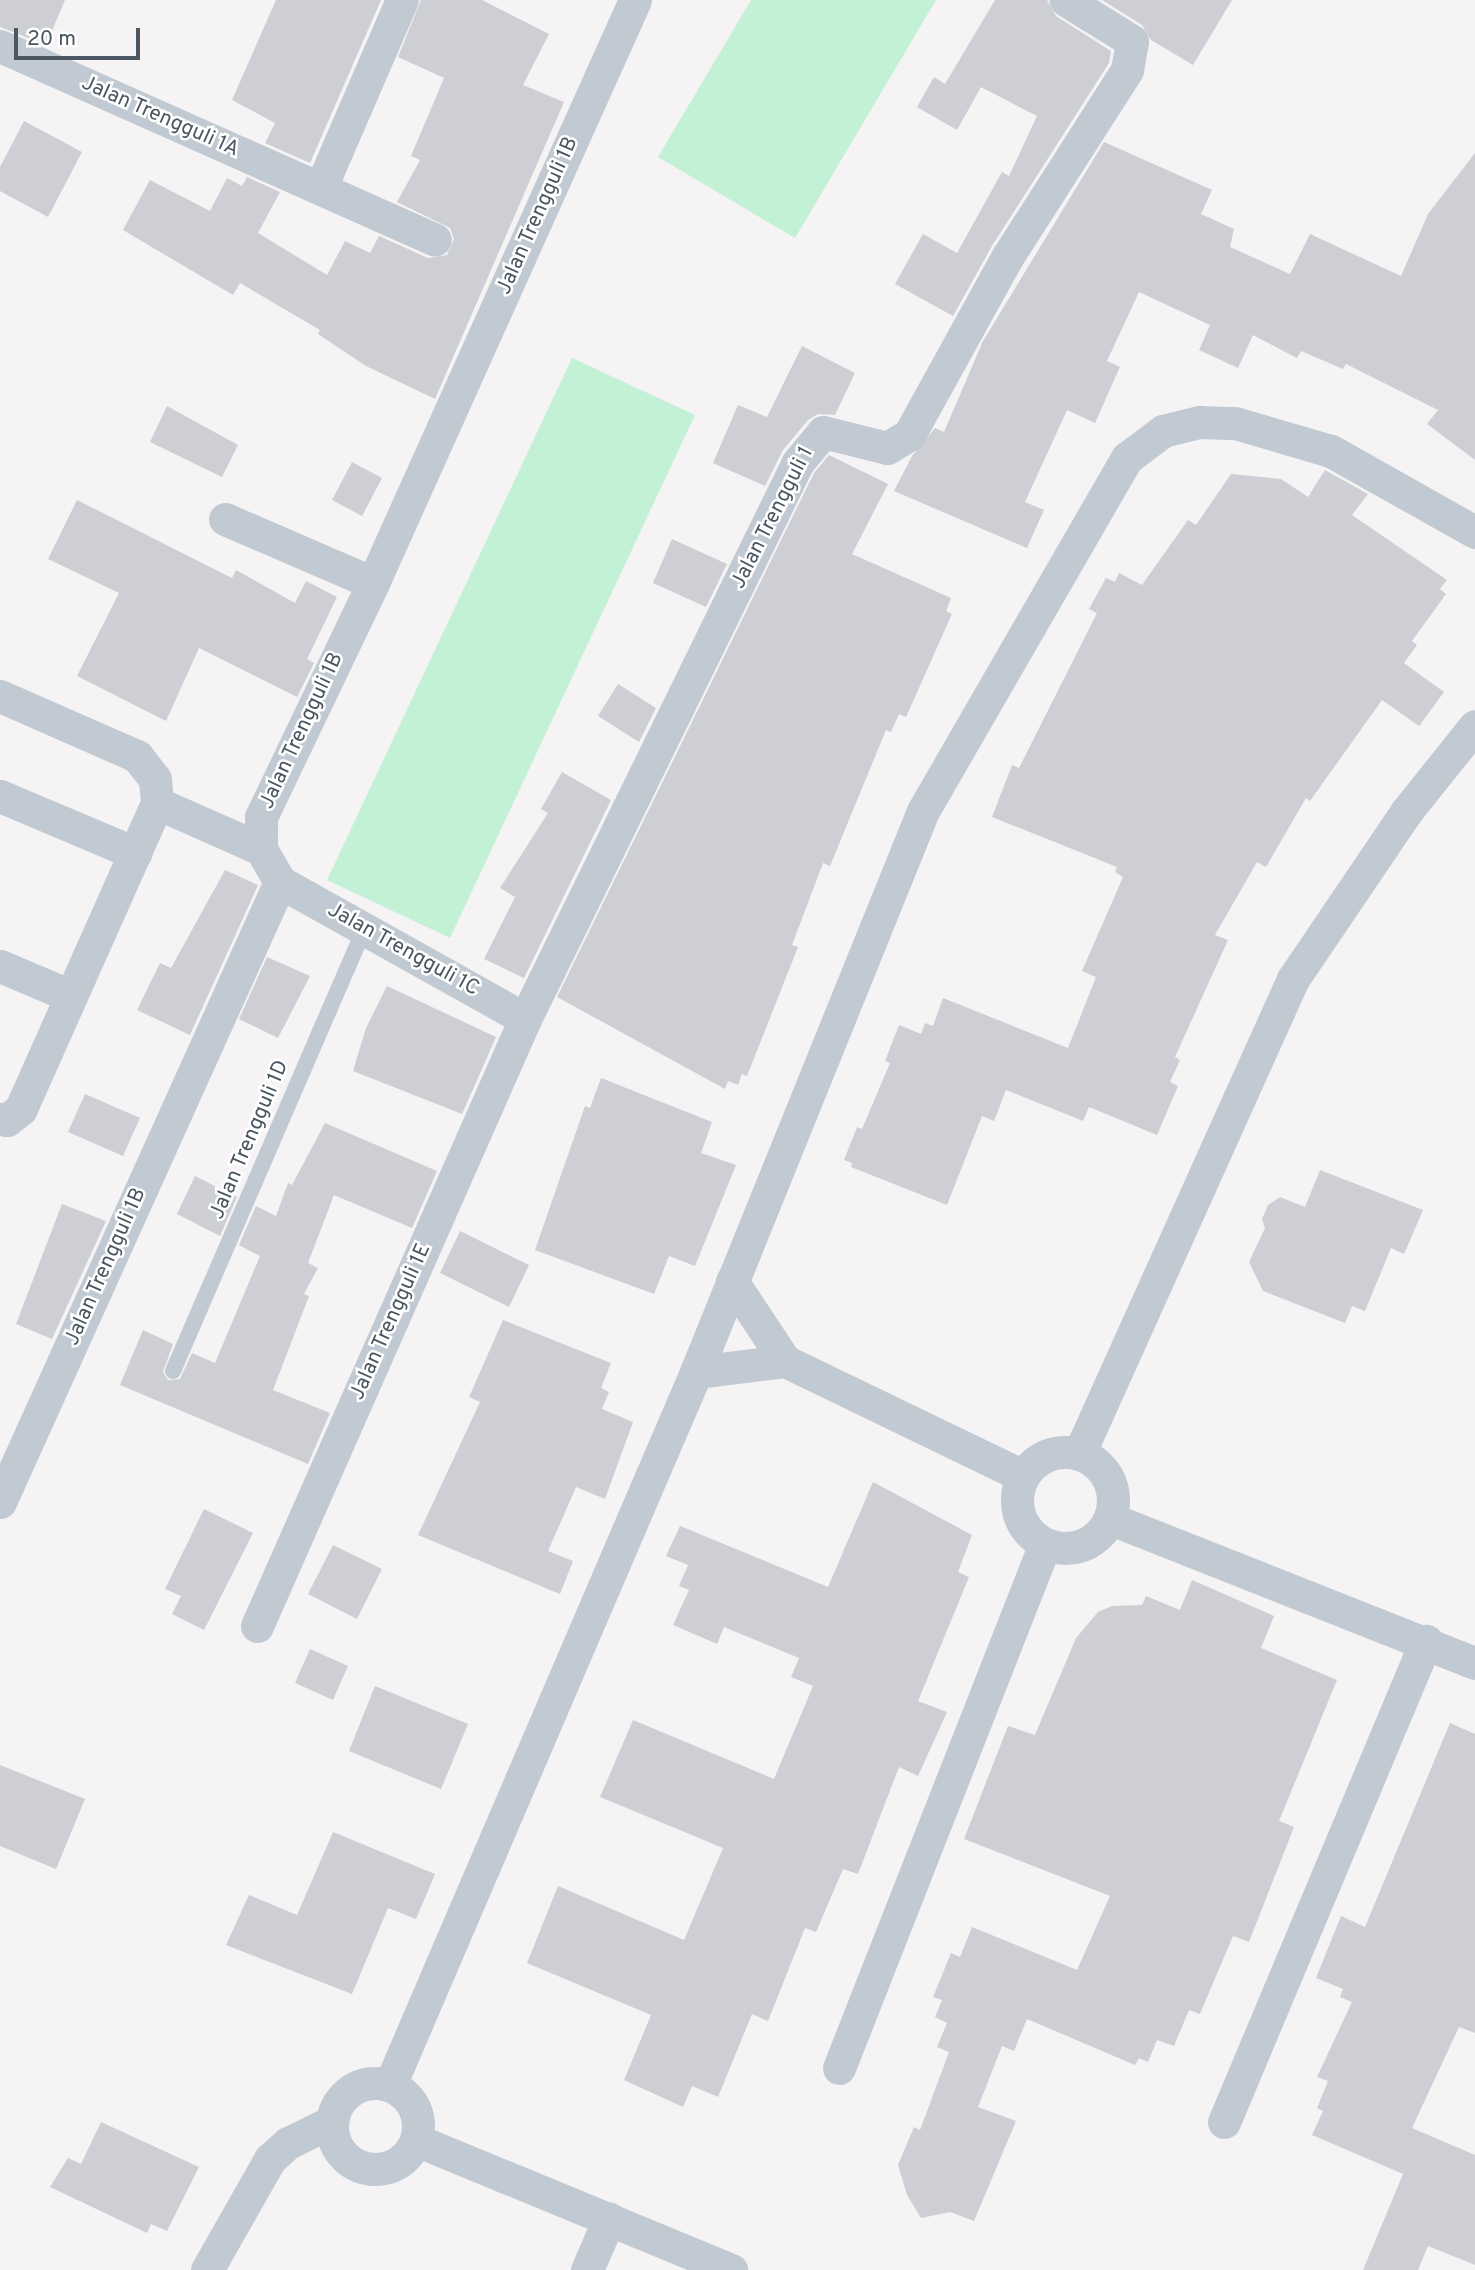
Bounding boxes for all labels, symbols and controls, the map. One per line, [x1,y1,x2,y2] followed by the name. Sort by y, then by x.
[18,14,144,58] scale bar
[27,26,76,53] text: 20 m
[77,71,243,163] street label: Jalan Trengguli 1A
[492,133,584,299] street label: Jalan Trengguli 1B
[726,442,820,594] street label: Jalan Trengguli 1
[255,648,349,814] street label: Jalan Trengguli 1B
[322,898,484,1002] street label: Jalan Trengguli 1C
[205,1056,295,1224] street label: Jalan Trengguli 1D
[60,1184,152,1350] street label: Jalan Trengguli 1B
[345,1240,437,1404] street label: Jalan Trengguli 1E

